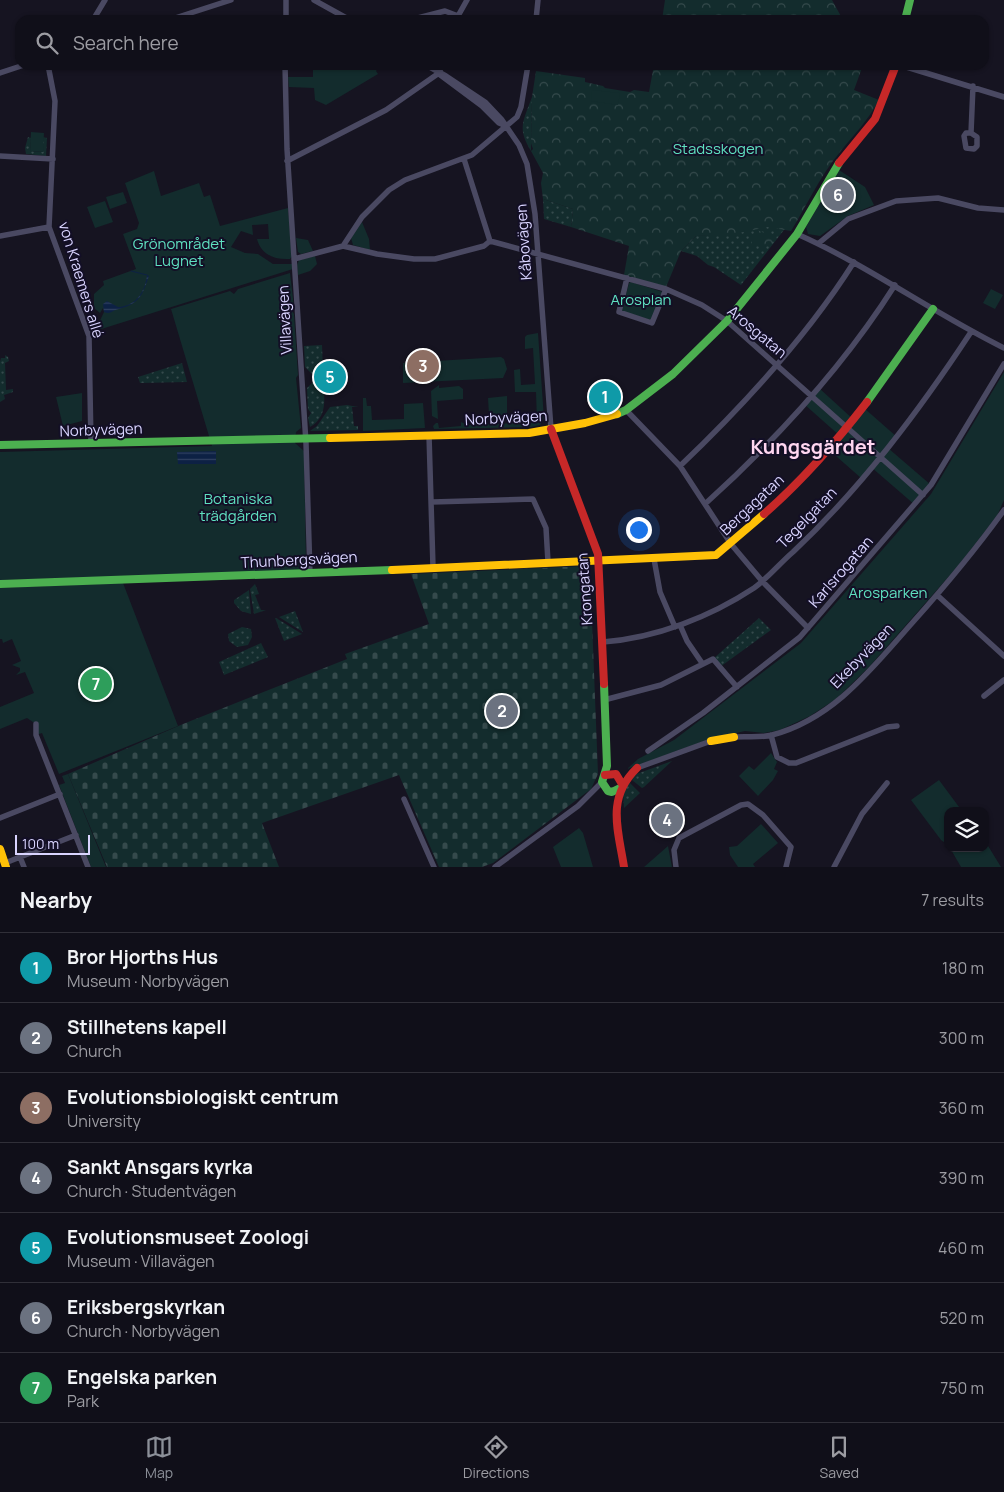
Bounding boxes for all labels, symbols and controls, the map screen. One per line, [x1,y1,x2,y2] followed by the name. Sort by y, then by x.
[15,15,989,70] search box
[33,29,61,57] icon: search
[73,30,179,56] text: Search here
[673,138,763,159] park label: Stadsskogen
[822,176,854,214] pin: 6
[510,203,537,281] street label: Kåbovägen
[54,219,109,341] street label: von Kraemers allé
[133,233,225,271] park label: Grönområdet Lugnet
[272,285,297,355] street label: Villavägen
[610,289,672,310] park label: Arosplan
[723,300,792,363] street label: Arosgatan
[407,347,439,385] pin: 3
[314,358,346,396] pin: 5
[589,378,621,416] pin: 1
[464,405,548,430] street label: Norbyvägen
[59,418,143,441] street label: Norbyvägen
[750,433,876,460] district label: Kungsgärdet
[715,469,788,540] street label: Bergagatan
[772,482,841,553] street label: Tegelgatan
[199,488,277,526] park label: Botaniska trädgården
[626,517,652,543] your location
[804,531,878,612] street label: Karlsrogatan
[240,546,358,573] street label: Thunbergsvägen
[571,552,598,626] street label: Krongatan
[849,582,927,603] park label: Arosparken
[825,619,898,693] street label: Ekebyvägen
[80,665,112,703] pin: 7
[486,692,518,730] pin: 2
[651,801,683,839] pin: 4
[944,807,989,852] map controls
[944,807,989,852] button: layers
[15,832,90,855] scale bar
[22,834,59,853] text: 100 m
[20,886,92,914] text: Nearby
[921,889,984,911] text: 7 results
[67,944,218,970] text: Bror Hjorths Hus
[32,957,40,979] text: 1
[942,957,984,979] text: 180 m
[67,970,229,992] text: Museum · Norbyvägen
[67,1014,227,1040] text: Stillhetens kapell
[31,1027,41,1049] text: 2
[939,1027,984,1049] text: 300 m
[67,1040,121,1062] text: Church
[67,1084,339,1110] text: Evolutionsbiologiskt centrum
[31,1097,41,1119] text: 3
[939,1097,984,1119] text: 360 m
[67,1110,141,1132] text: University
[67,1154,253,1180] text: Sankt Ansgars kyrka
[31,1167,41,1189] text: 4
[939,1167,984,1189] text: 390 m
[67,1180,236,1202] text: Church · Studentvägen
[67,1224,309,1250] text: Evolutionsmuseet Zoologi
[31,1237,41,1259] text: 5
[938,1237,984,1259] text: 460 m
[67,1250,215,1272] text: Museum · Villavägen
[67,1294,225,1320] text: Eriksbergskyrkan
[31,1307,41,1329] text: 6
[940,1307,984,1329] text: 520 m
[67,1320,220,1342] text: Church · Norbyvägen
[67,1364,217,1390] text: Engelska parken
[32,1377,40,1399] text: 7
[940,1377,984,1399] text: 750 m
[67,1390,99,1412] text: Park
[145,1433,173,1482] tab: Map
[463,1433,529,1482] tab: Directions
[820,1433,859,1482] tab: Saved

